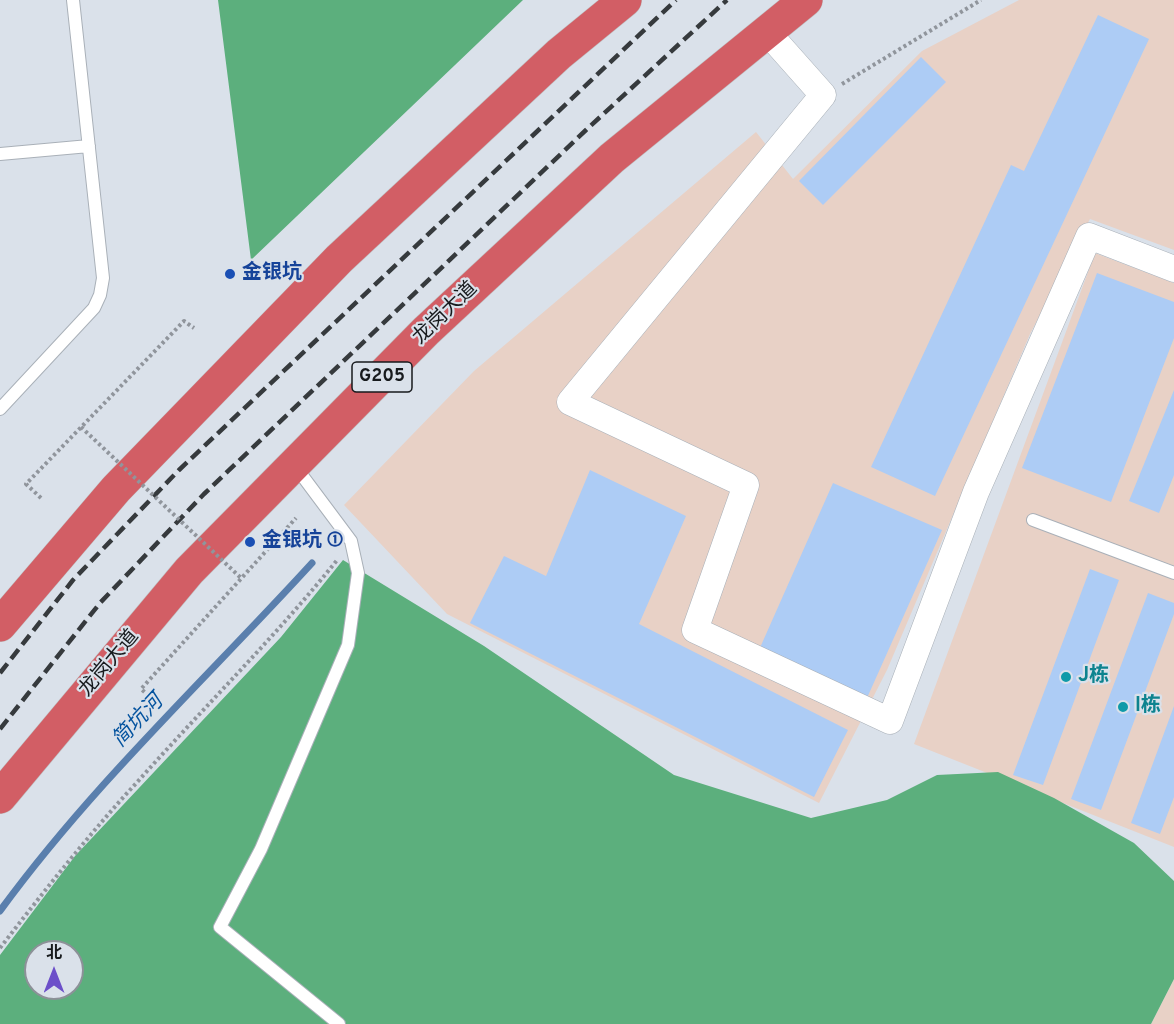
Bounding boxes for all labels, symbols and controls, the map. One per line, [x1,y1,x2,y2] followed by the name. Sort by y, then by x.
[242,262,302,286] place label: 金银坑
[223,267,237,281] marker: 金银坑
[409,278,483,350] street label: 龙岗大道
[352,362,412,392] road number: G205
[262,530,343,554] place label: 金银坑 ①
[243,535,257,549] marker: 金银坑 ①
[75,626,145,702] street label: 龙岗大道
[1078,665,1109,689] place label: J栋
[1059,670,1073,684] marker: J栋
[108,690,170,754] water label: 简坑河
[1135,695,1161,719] place label: I栋
[1116,700,1130,714] marker: I栋
[24,940,84,1000] north arrow
[46,944,62,964] text: 北

